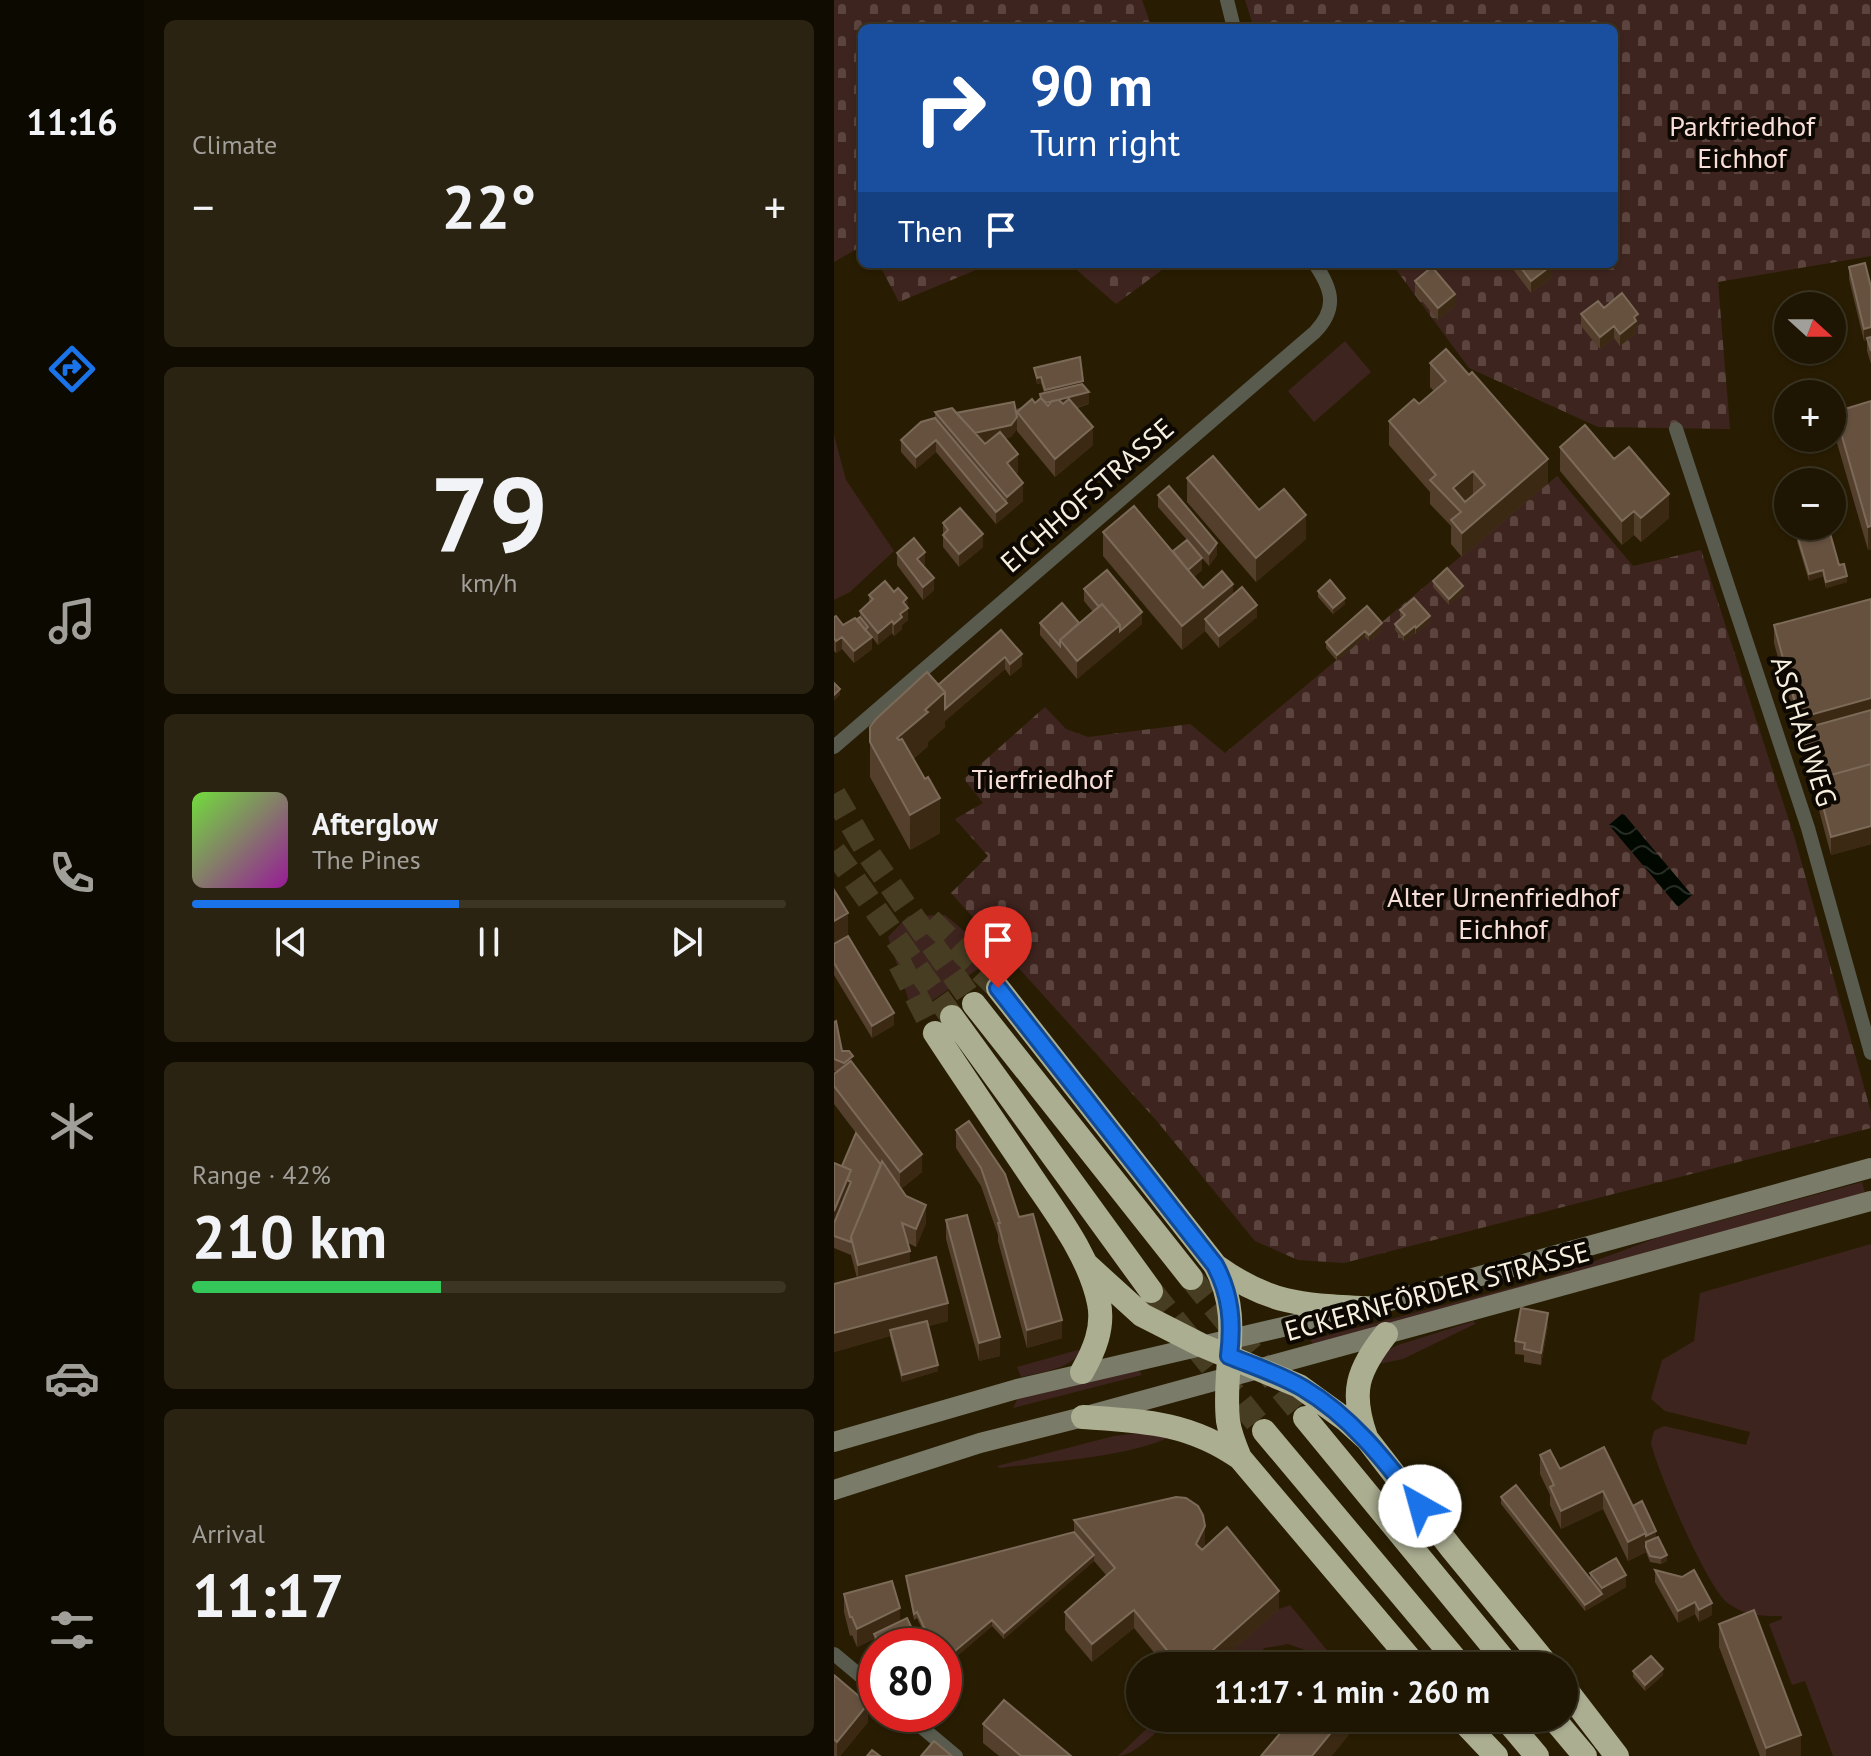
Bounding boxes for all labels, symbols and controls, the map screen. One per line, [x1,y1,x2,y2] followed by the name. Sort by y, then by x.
[1030,49,1153,121] text: 90 m
[898,56,1002,160] icon: right
[26,98,118,145] text: 11:16
[1669,107,1816,176] park label: Parkfriedhof Eichhof
[1030,119,1180,166] text: Turn right
[192,128,277,161] text: Climate
[442,167,536,245] text: 22°
[192,178,214,235] text: −
[764,178,786,235] text: +
[979,208,1023,252] icon: arrive
[898,211,963,250] text: Then
[1774,292,1846,364] north arrow
[1774,292,1846,540] map controls
[44,341,100,397] icon: directions
[1774,380,1846,452] button: +
[992,409,1181,580] street label: EICHHOFSTRASSE
[430,446,548,581] text: 79
[1774,468,1846,540] button: −
[461,566,518,599] text: km/h
[44,593,100,649] icon: music
[1763,651,1846,811] street label: ASCHAUWEG
[972,760,1114,797] park label: Tierfriedhof
[312,804,438,843] text: Afterglow
[312,843,421,876] text: The Pines
[44,845,100,901] icon: phone
[1387,878,1620,947] park label: Alter Urnenfriedhof Eichhof
[964,906,1032,988] pin
[976,918,1020,962] icon: arrive
[269,920,313,964] icon: previous
[467,920,511,964] icon: pause
[665,920,709,964] icon: next
[44,1098,100,1154] icon: climate
[192,1158,331,1191] text: Range · 42%
[192,1197,387,1275] text: 210 km
[1281,1232,1593,1349] street label: ECKERNFÖRDER STRASSE
[44,1350,100,1406] icon: car
[1378,1464,1462,1548] position arrow
[192,1517,265,1550] text: Arrival
[192,1556,344,1634] text: 11:17
[44,1602,100,1658] icon: filters
[858,1628,962,1732] speed limit sign: 80
[1214,1672,1490,1711] text: 11:17 · 1 min · 260 m

